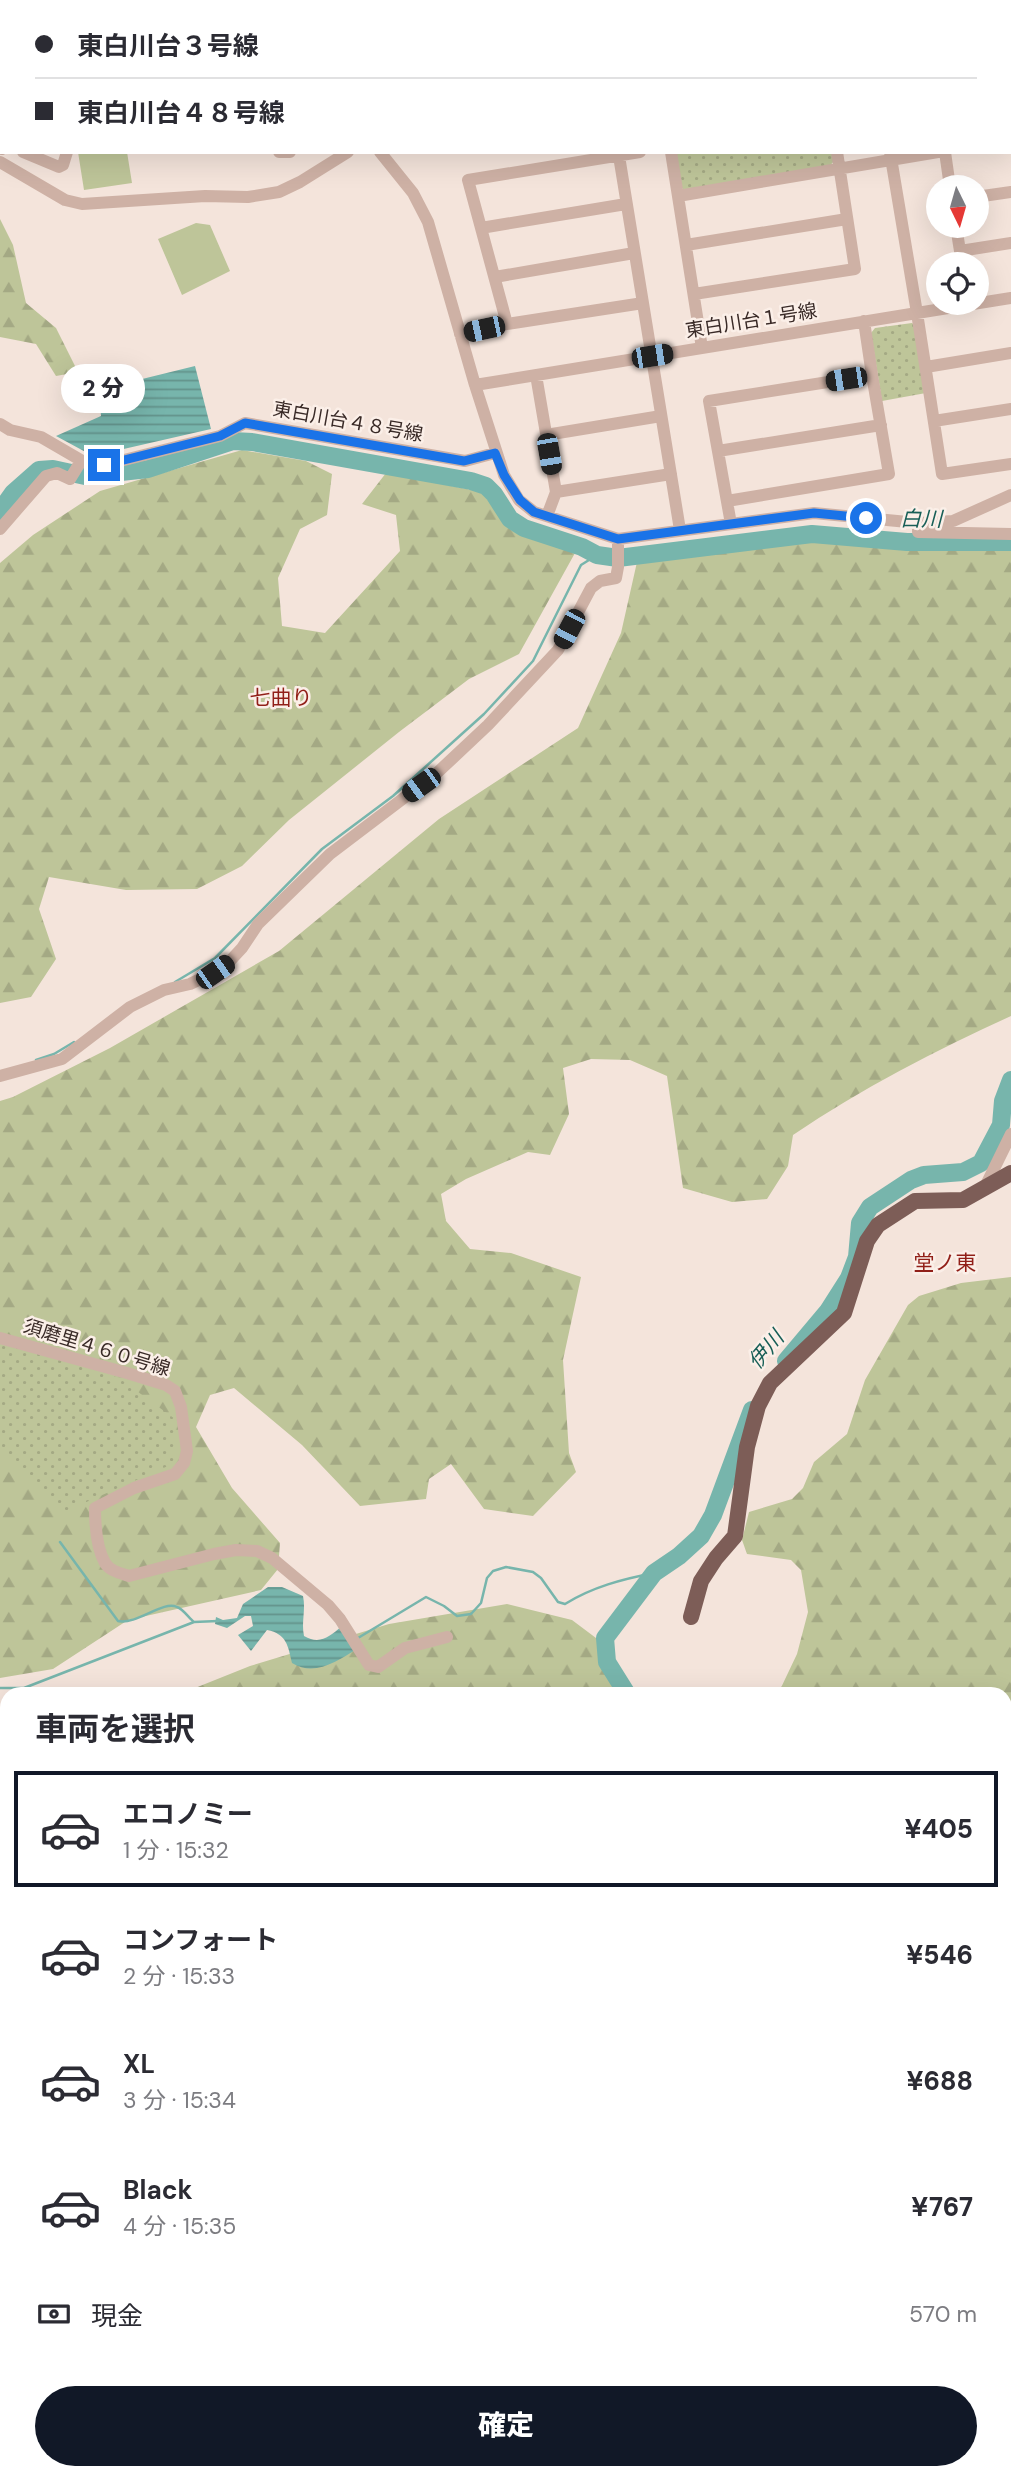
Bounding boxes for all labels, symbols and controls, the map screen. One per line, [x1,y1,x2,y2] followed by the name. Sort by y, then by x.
[77,29,259,63] text: 東白川台３号線
[77,96,285,130] text: 東白川台４８号線
[926,175,989,238] north arrow
[926,175,989,315] map controls
[926,252,989,315] button: locate
[683,298,819,343] street label: 東白川台１号線
[462,314,507,344] car
[630,342,675,370] car
[62,364,146,412] callout: 2 分
[824,365,869,393] car
[82,373,124,403] text: 2 分
[271,396,425,447] street label: 東白川台４８号線
[536,431,563,477] car
[88,449,120,481] route end
[850,502,882,534] route start
[900,505,944,533] water label: 白川
[550,606,589,652] car
[250,684,313,712] district label: 七曲り
[398,764,445,806] car
[192,951,239,993] car
[914,1249,977,1277] district label: 堂ノ東
[21,1313,173,1382] street label: 須磨里４６０号線
[742,1323,792,1375] water label: 伊川
[35,1708,195,1750] text: 車両を選択
[123,1797,253,1831] text: エコノミー
[39,1798,102,1861] icon: car
[904,1812,973,1846] text: ¥405
[123,1835,229,1865] text: 1 分 · 15:32
[123,1923,278,1957] text: コンフォート
[39,1924,102,1987] icon: car
[906,1938,973,1972] text: ¥546
[123,1961,235,1991] text: 2 分 · 15:33
[123,2047,155,2081] text: XL
[39,2050,102,2113] icon: car
[906,2064,973,2098] text: ¥688
[123,2085,236,2115] text: 3 分 · 15:34
[123,2173,193,2207] text: Black
[39,2176,102,2239] icon: car
[911,2190,973,2224] text: ¥767
[123,2211,236,2241] text: 4 分 · 15:35
[35,2295,73,2333] icon: cash
[91,2299,143,2333] text: 現金
[909,2299,977,2329] text: 570 m
[35,2386,977,2466] button: 確定

